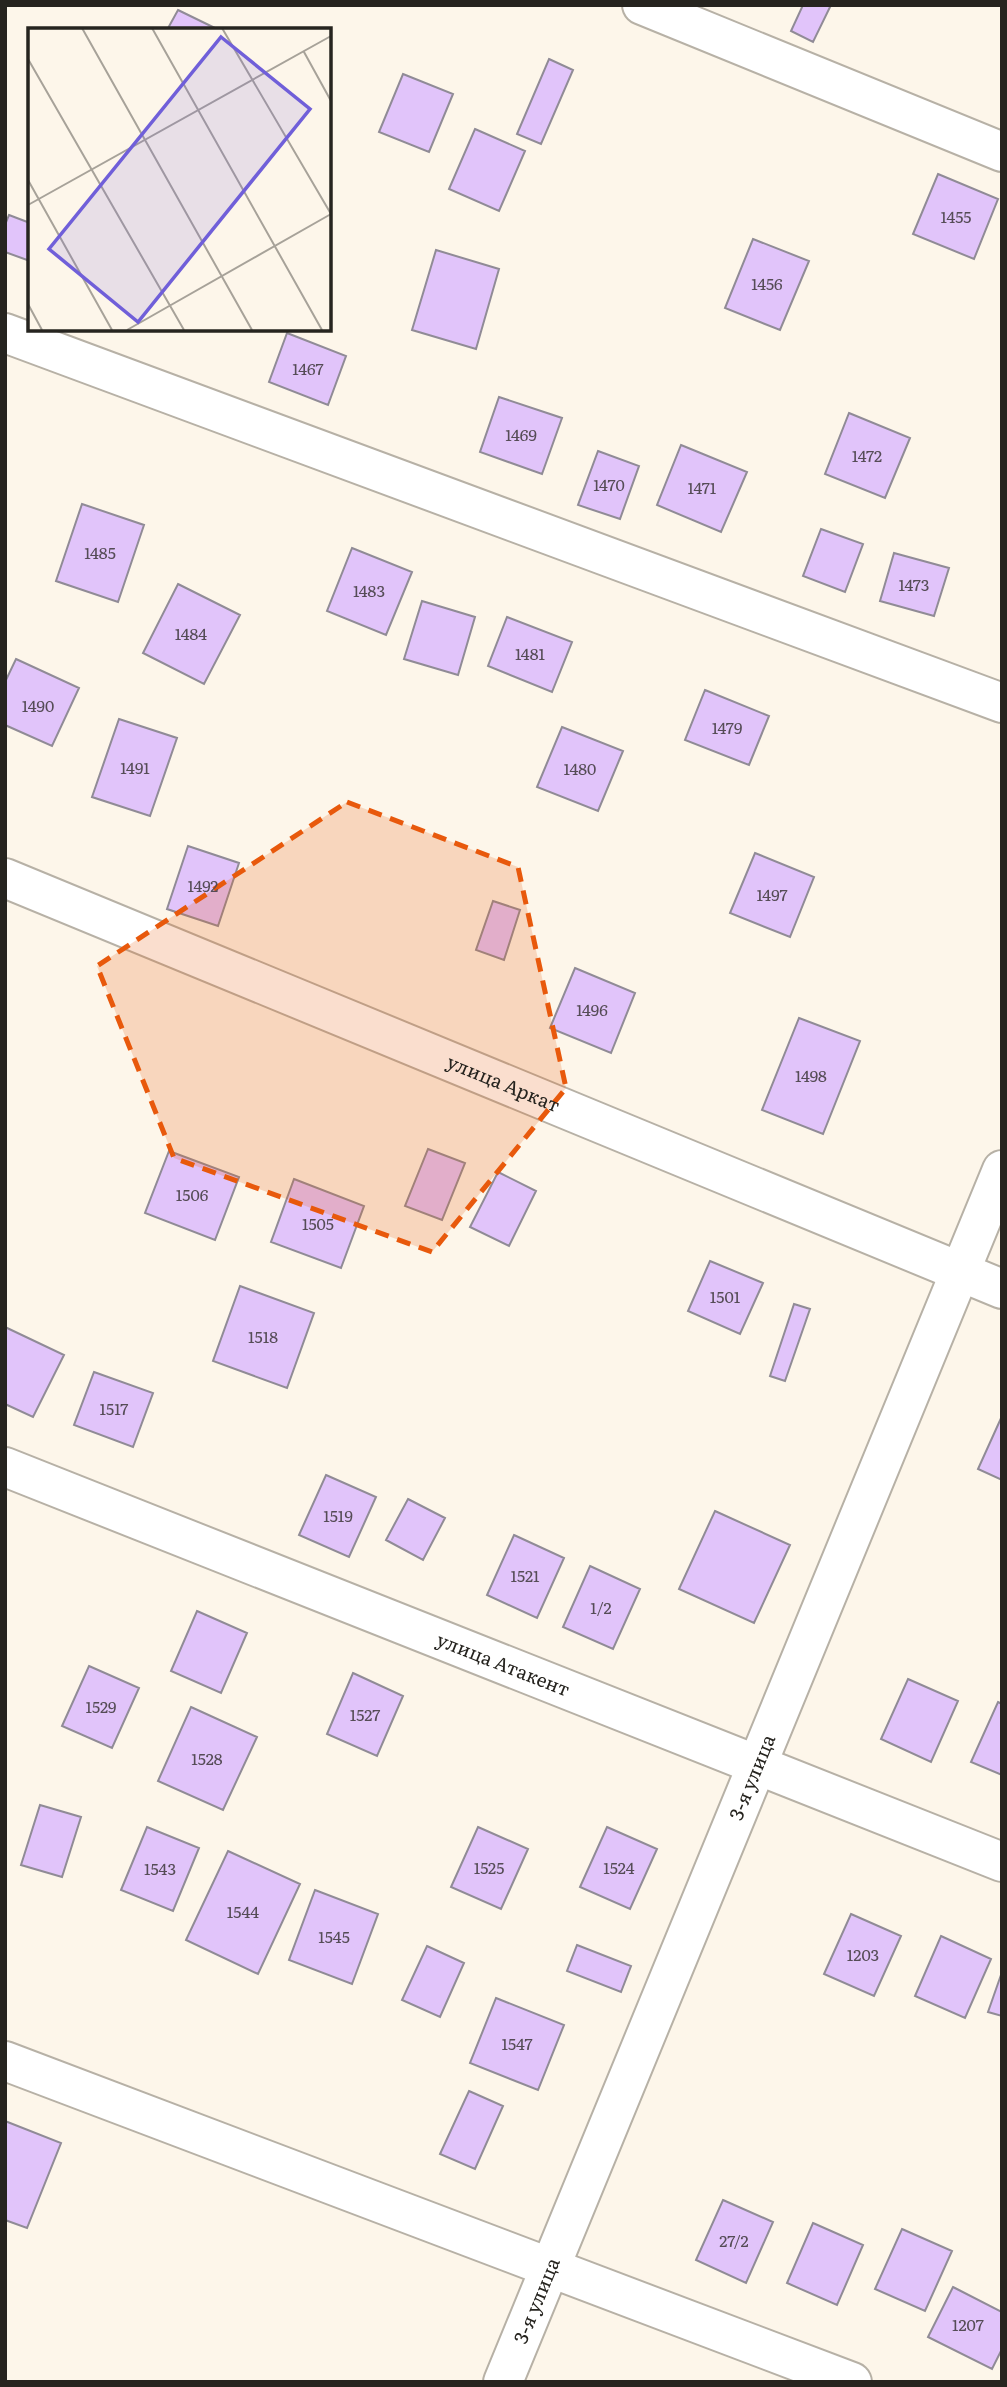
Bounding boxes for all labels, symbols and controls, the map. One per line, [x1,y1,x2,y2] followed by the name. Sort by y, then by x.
[28,28,331,331] inset map
[941,204,971,228] house number: 1455
[751,271,783,295] house number: 1456
[292,356,324,380] house number: 1467
[505,422,537,446] house number: 1469
[852,443,882,467] house number: 1472
[593,472,625,496] house number: 1470
[688,475,717,499] house number: 1471
[84,540,116,564] house number: 1485
[899,572,929,596] house number: 1473
[353,578,385,602] house number: 1483
[175,621,207,645] house number: 1484
[515,641,545,665] house number: 1481
[22,693,54,717] house number: 1490
[712,715,742,739] house number: 1479
[120,755,150,779] house number: 1491
[564,756,596,780] house number: 1480
[188,873,218,897] house number: 1492
[756,882,788,906] house number: 1497
[576,997,608,1021] house number: 1496
[443,1047,564,1118] street label: улица Аркат
[795,1063,827,1087] house number: 1498
[176,1182,209,1206] house number: 1506
[302,1211,334,1235] house number: 1505
[710,1284,741,1308] house number: 1501
[248,1324,278,1348] house number: 1518
[100,1396,128,1420] house number: 1517
[323,1503,353,1527] house number: 1519
[510,1563,540,1587] house number: 1521
[590,1595,612,1619] house number: 1/2
[433,1624,574,1703] street label: улица Атакент
[86,1694,116,1718] house number: 1529
[350,1702,380,1726] house number: 1527
[721,1729,782,1824] street label: 3-я улица
[191,1746,223,1770] house number: 1528
[474,1855,504,1879] house number: 1525
[603,1855,635,1879] house number: 1524
[144,1856,176,1880] house number: 1543
[227,1899,259,1923] house number: 1544
[318,1924,350,1948] house number: 1545
[847,1942,879,1966] house number: 1203
[501,2031,533,2055] house number: 1547
[719,2228,749,2252] house number: 27/2
[505,2252,566,2347] street label: 3-я улица
[952,2312,984,2336] house number: 1207

